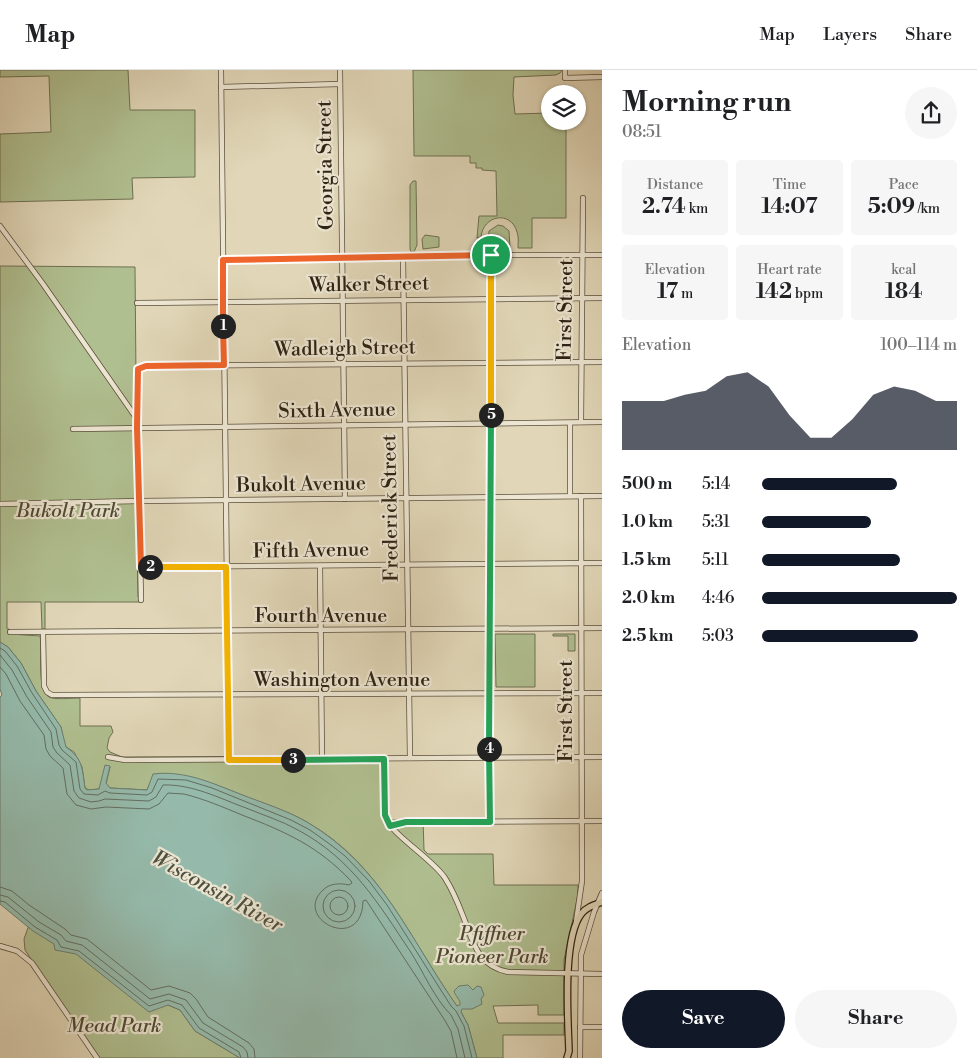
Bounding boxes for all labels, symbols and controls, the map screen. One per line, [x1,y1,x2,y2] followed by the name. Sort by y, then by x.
[25,20,75,50] text: Map
[760,23,795,46] text: Map
[823,23,877,46] text: Layers
[905,23,952,46] text: Share
[541,85,586,130] map controls
[541,85,586,130] button: layers
[622,85,791,120] text: Morning run
[905,87,957,139] button: share
[312,100,340,230] street label: Georgia Street
[622,122,662,142] text: 08:51
[647,176,703,194] text: Distance
[773,176,806,194] text: Time
[889,176,919,194] text: Pace
[642,194,686,220] text: 2.74
[761,194,818,220] text: 14:07
[868,194,915,220] text: 5:09
[686,200,708,218] text: km
[915,200,940,218] text: /km
[470,234,512,276] pin
[477,241,505,269] icon: arrive
[553,258,579,362] street label: First Street
[645,261,705,279] text: Elevation
[757,261,822,279] text: Heart rate
[891,261,917,279] text: kcal
[308,271,429,299] street label: Walker Street
[657,279,678,305] text: 17
[756,279,792,305] text: 142
[885,279,923,305] text: 184
[678,285,693,303] text: m
[792,285,823,303] text: bpm
[210,314,236,338] pin: 1
[220,317,227,335] text: 1
[273,335,416,363] street label: Wadleigh Street
[622,335,691,355] text: Elevation
[880,335,957,355] text: 100–114 m
[278,397,396,425] street label: Sixth Avenue
[478,402,504,428] pin: 5
[487,406,496,424] text: 5
[377,434,405,582] street label: Frederick Street
[235,471,366,499] street label: Bukolt Avenue
[622,474,672,494] text: 500 m
[702,474,730,494] text: 5:14
[15,499,120,524] park label: Bukolt Park
[622,512,673,532] text: 1.0 km
[702,512,730,532] text: 5:31
[252,537,370,565] street label: Fifth Avenue
[622,550,671,570] text: 1.5 km
[702,550,729,570] text: 5:11
[138,554,162,580] pin: 2
[146,558,155,576] text: 2
[622,588,675,608] text: 2.0 km
[702,588,734,608] text: 4:46
[255,604,387,629] street label: Fourth Avenue
[622,626,673,646] text: 2.5 km
[702,626,734,646] text: 5:03
[554,660,579,762] street label: First Street
[253,668,430,693] street label: Washington Avenue
[476,736,502,762] pin: 4
[485,740,494,758] text: 4
[280,748,306,772] pin: 3
[289,751,298,769] text: 3
[147,845,288,939] water label: Wisconsin River
[434,922,549,970] park label: Pfiffner Pioneer Park
[622,990,785,1048] button: Save
[795,990,957,1048] button: Share
[67,1014,161,1039] park label: Mead Park

